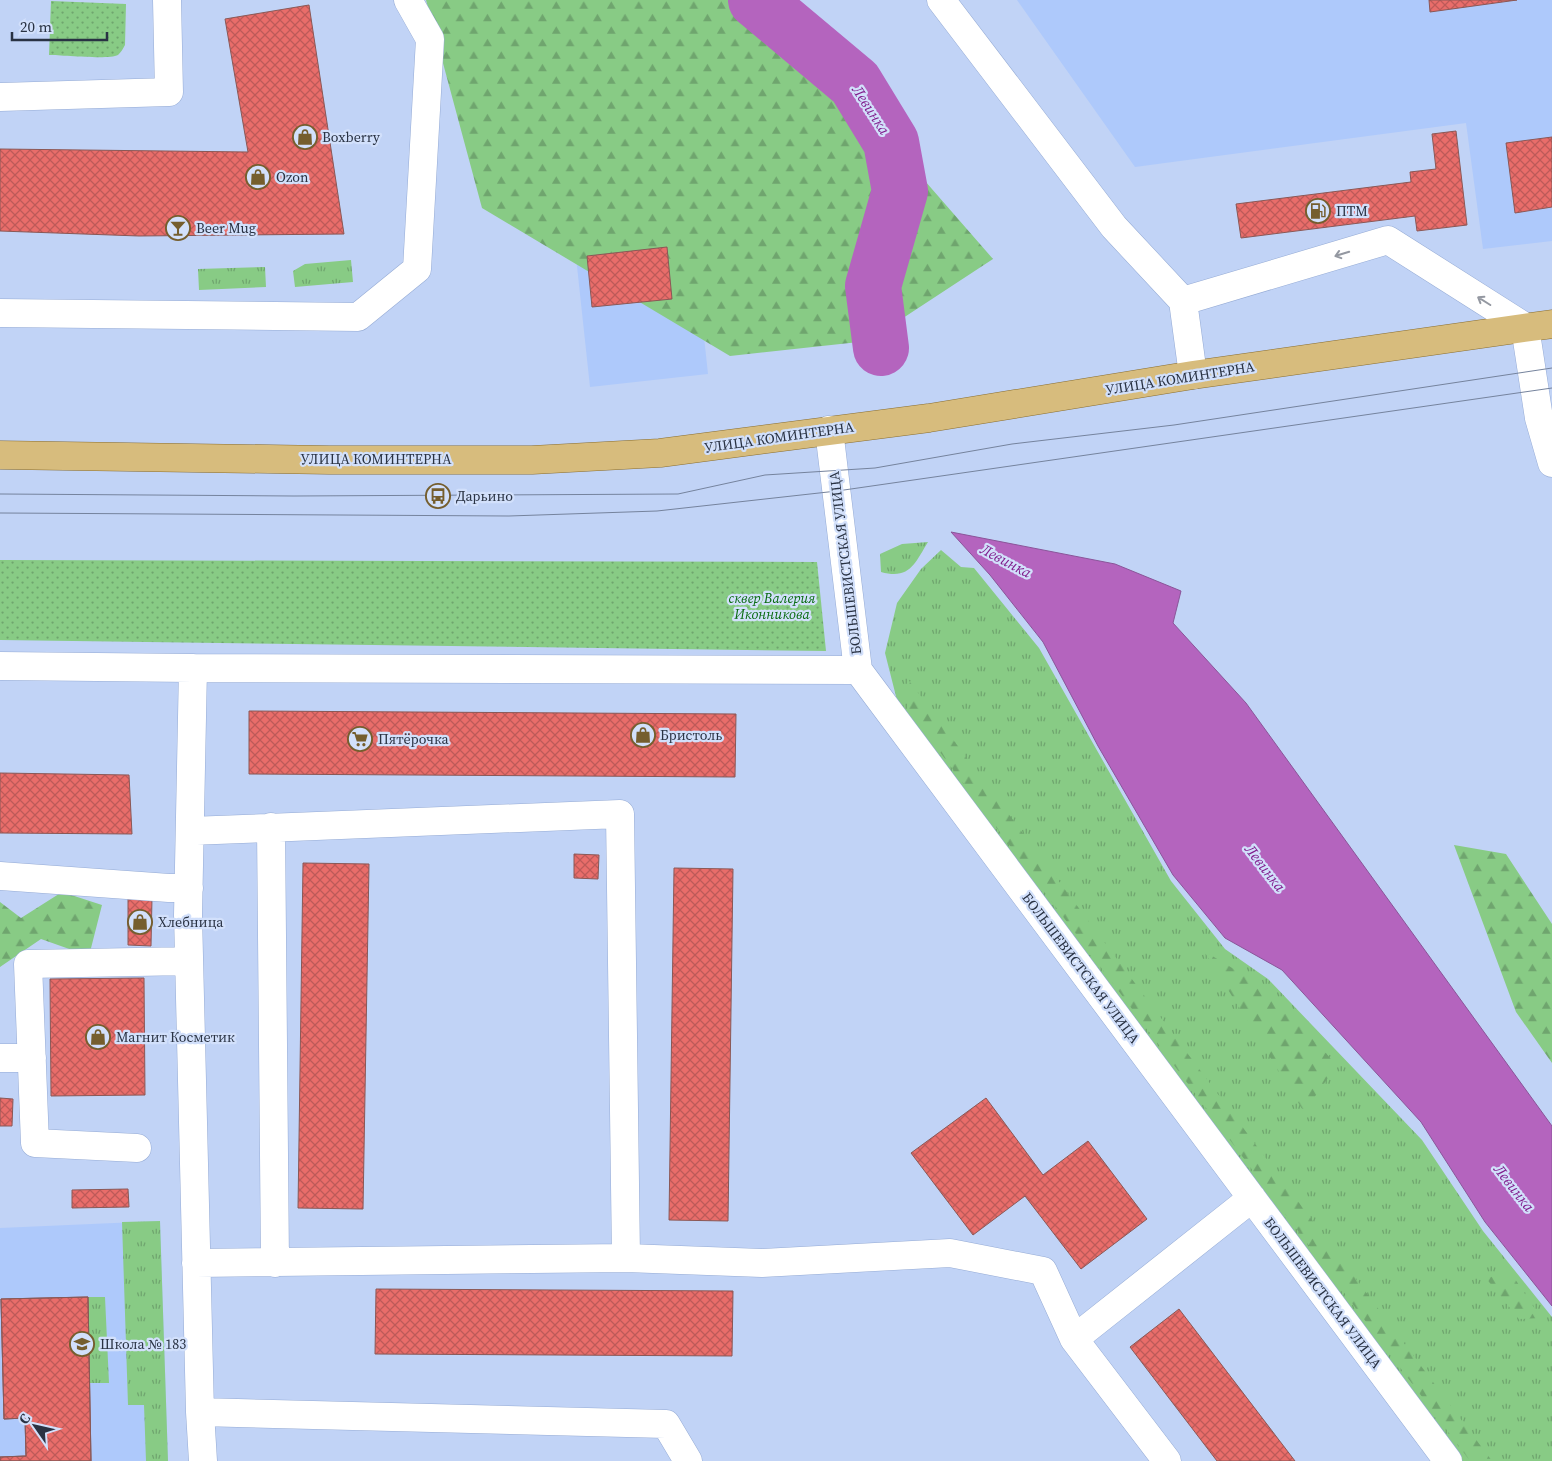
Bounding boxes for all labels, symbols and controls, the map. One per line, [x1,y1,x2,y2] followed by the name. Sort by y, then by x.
[12,10,108,42] scale bar
[20,16,52,37] text: 20 m
[847,80,895,139] water label: Левинка
[292,124,318,150] shop icon: Boxberry
[322,127,381,147] place label: Boxberry
[245,164,271,190] shop icon: Ozon
[276,167,309,187] place label: Ozon
[1305,198,1331,224] fuel station icon: ПТМ
[1336,201,1368,221] place label: ПТМ
[165,215,191,241] bar icon: Beer Mug
[196,218,256,238] place label: Beer Mug
[1334,249,1350,259] one-way arrow
[1477,296,1491,306] one-way arrow
[1104,356,1257,400] street label: УЛИЦА КОМИНТЕРНА
[703,416,856,457] street label: УЛИЦА КОМИНТЕРНА
[301,449,452,469] street label: УЛИЦА КОМИНТЕРНА
[824,470,866,656] street label: БОЛЬШЕВИСТСКАЯ УЛИЦА
[425,483,451,509] bus stop icon: Дарьино
[456,486,513,506] place label: Дарьино
[976,538,1036,583] water label: Левинка
[729,588,815,624] park label: сквер Валерия Иконникова
[630,722,656,748] shop icon: Бристоль
[660,725,722,745] place label: Бристоль
[347,726,373,752] supermarket icon: Пятёрочка
[378,729,450,749] place label: Пятёрочка
[1240,839,1291,896] water label: Левинка
[1017,888,1145,1048] street label: БОЛЬШЕВИСТСКАЯ УЛИЦА
[127,909,153,935] shop icon: Хлебница
[158,912,224,932] place label: Хлебница
[85,1024,111,1050] shop icon: Магнит Косметик
[116,1027,235,1047] place label: Магнит Косметик
[1489,1159,1540,1216] water label: Левинка
[1259,1213,1387,1373] street label: БОЛЬШЕВИСТСКАЯ УЛИЦА
[69,1331,95,1357] school or university icon: Школа № 183
[100,1334,186,1354] place label: Школа № 183
[10,1401,60,1451] north arrow
[13,1409,35,1428] text: С

